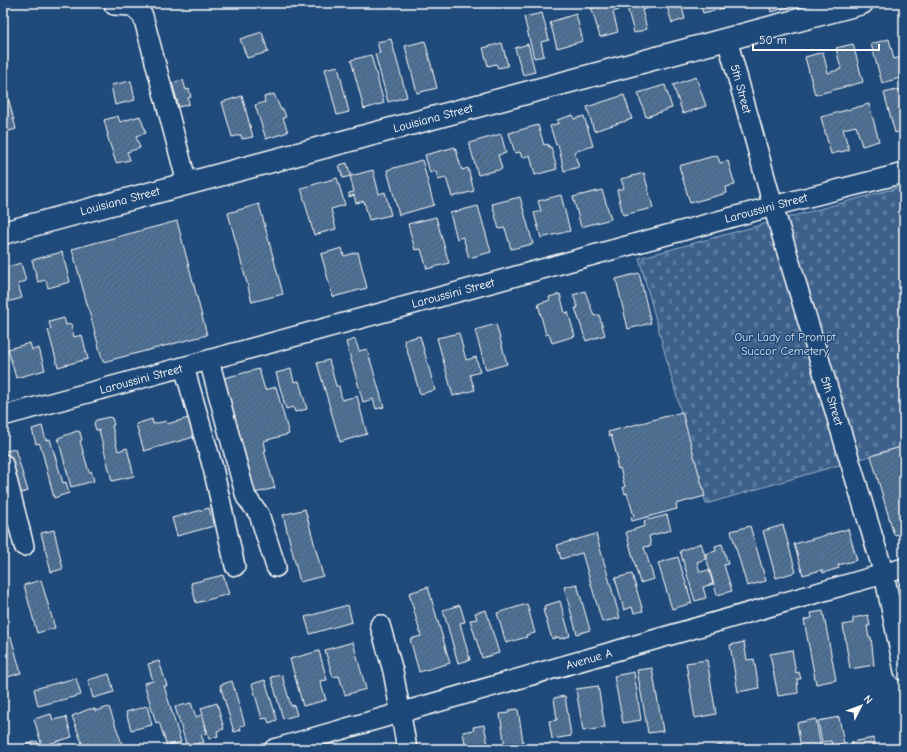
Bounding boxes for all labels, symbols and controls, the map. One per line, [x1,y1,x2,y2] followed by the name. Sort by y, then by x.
[753,26,879,52] scale bar
[759,33,787,47] text: 50 m
[728,63,754,116] street label: 5th Street
[392,101,475,135] street label: Louisiana Street
[79,184,162,218] street label: Louisiana Street
[723,190,809,226] street label: Laroussini Street
[410,275,496,311] street label: Laroussini Street
[734,330,836,358] park label: Our Lady of Prompt Succor Cemetery
[98,361,184,397] street label: Laroussini Street
[818,375,846,428] street label: 5th Street
[564,646,614,672] street label: Avenue A
[841,686,881,726] north arrow
[861,693,875,707] text: N

